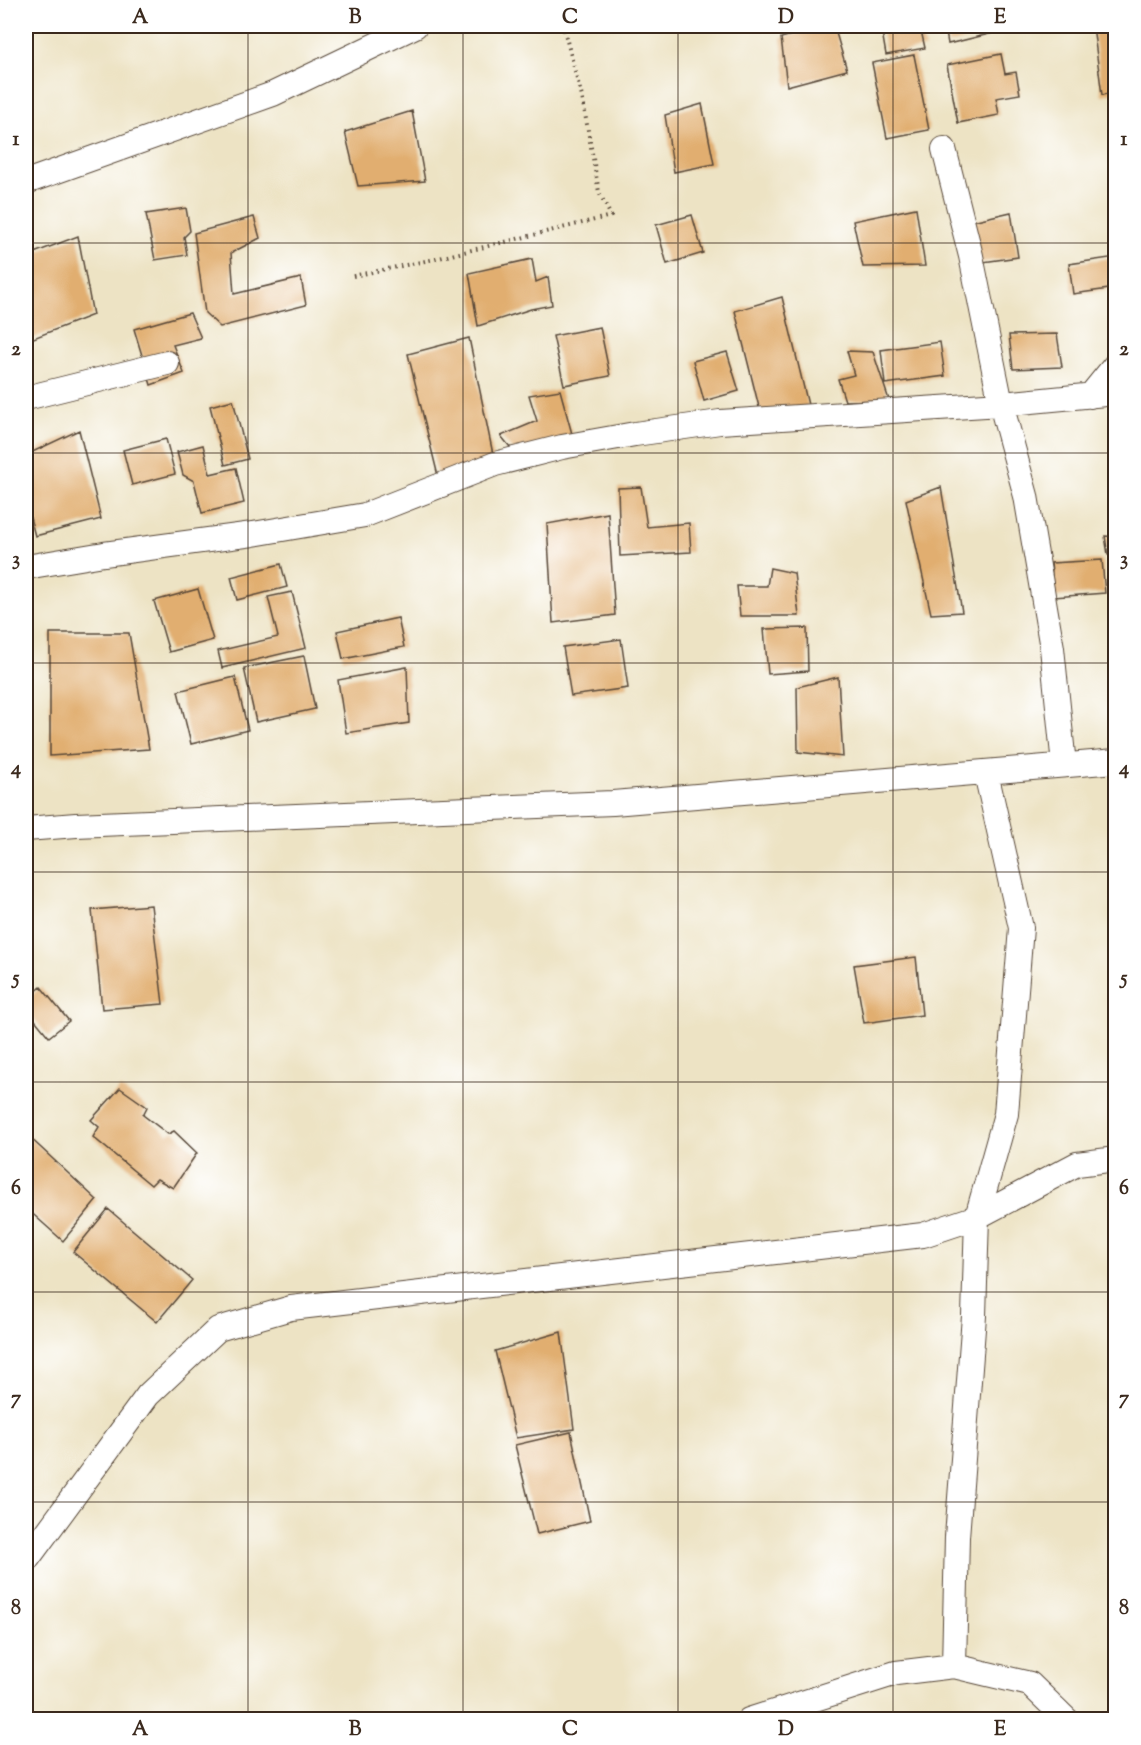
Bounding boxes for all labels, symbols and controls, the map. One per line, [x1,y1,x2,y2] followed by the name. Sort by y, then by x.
[132,4,149,33] text: A
[349,4,362,33] text: B
[562,4,578,33] text: C
[778,4,794,33] text: D
[994,4,1007,33] text: E
[13,126,20,155] text: 1
[1121,126,1128,155] text: 1
[11,336,21,365] text: 2
[1119,336,1129,365] text: 2
[12,546,20,575] text: 3
[1120,546,1128,575] text: 3
[10,755,21,784] text: 4
[1118,755,1129,784] text: 4
[11,965,20,994] text: 5
[1119,965,1128,994] text: 5
[11,1175,21,1204] text: 6
[1119,1175,1129,1204] text: 6
[11,1385,22,1414] text: 7
[1119,1385,1130,1414] text: 7
[11,1595,21,1624] text: 8
[1119,1595,1129,1624] text: 8
[132,1716,149,1745] text: A
[349,1716,362,1745] text: B
[562,1716,578,1745] text: C
[778,1716,794,1745] text: D
[994,1716,1007,1745] text: E

